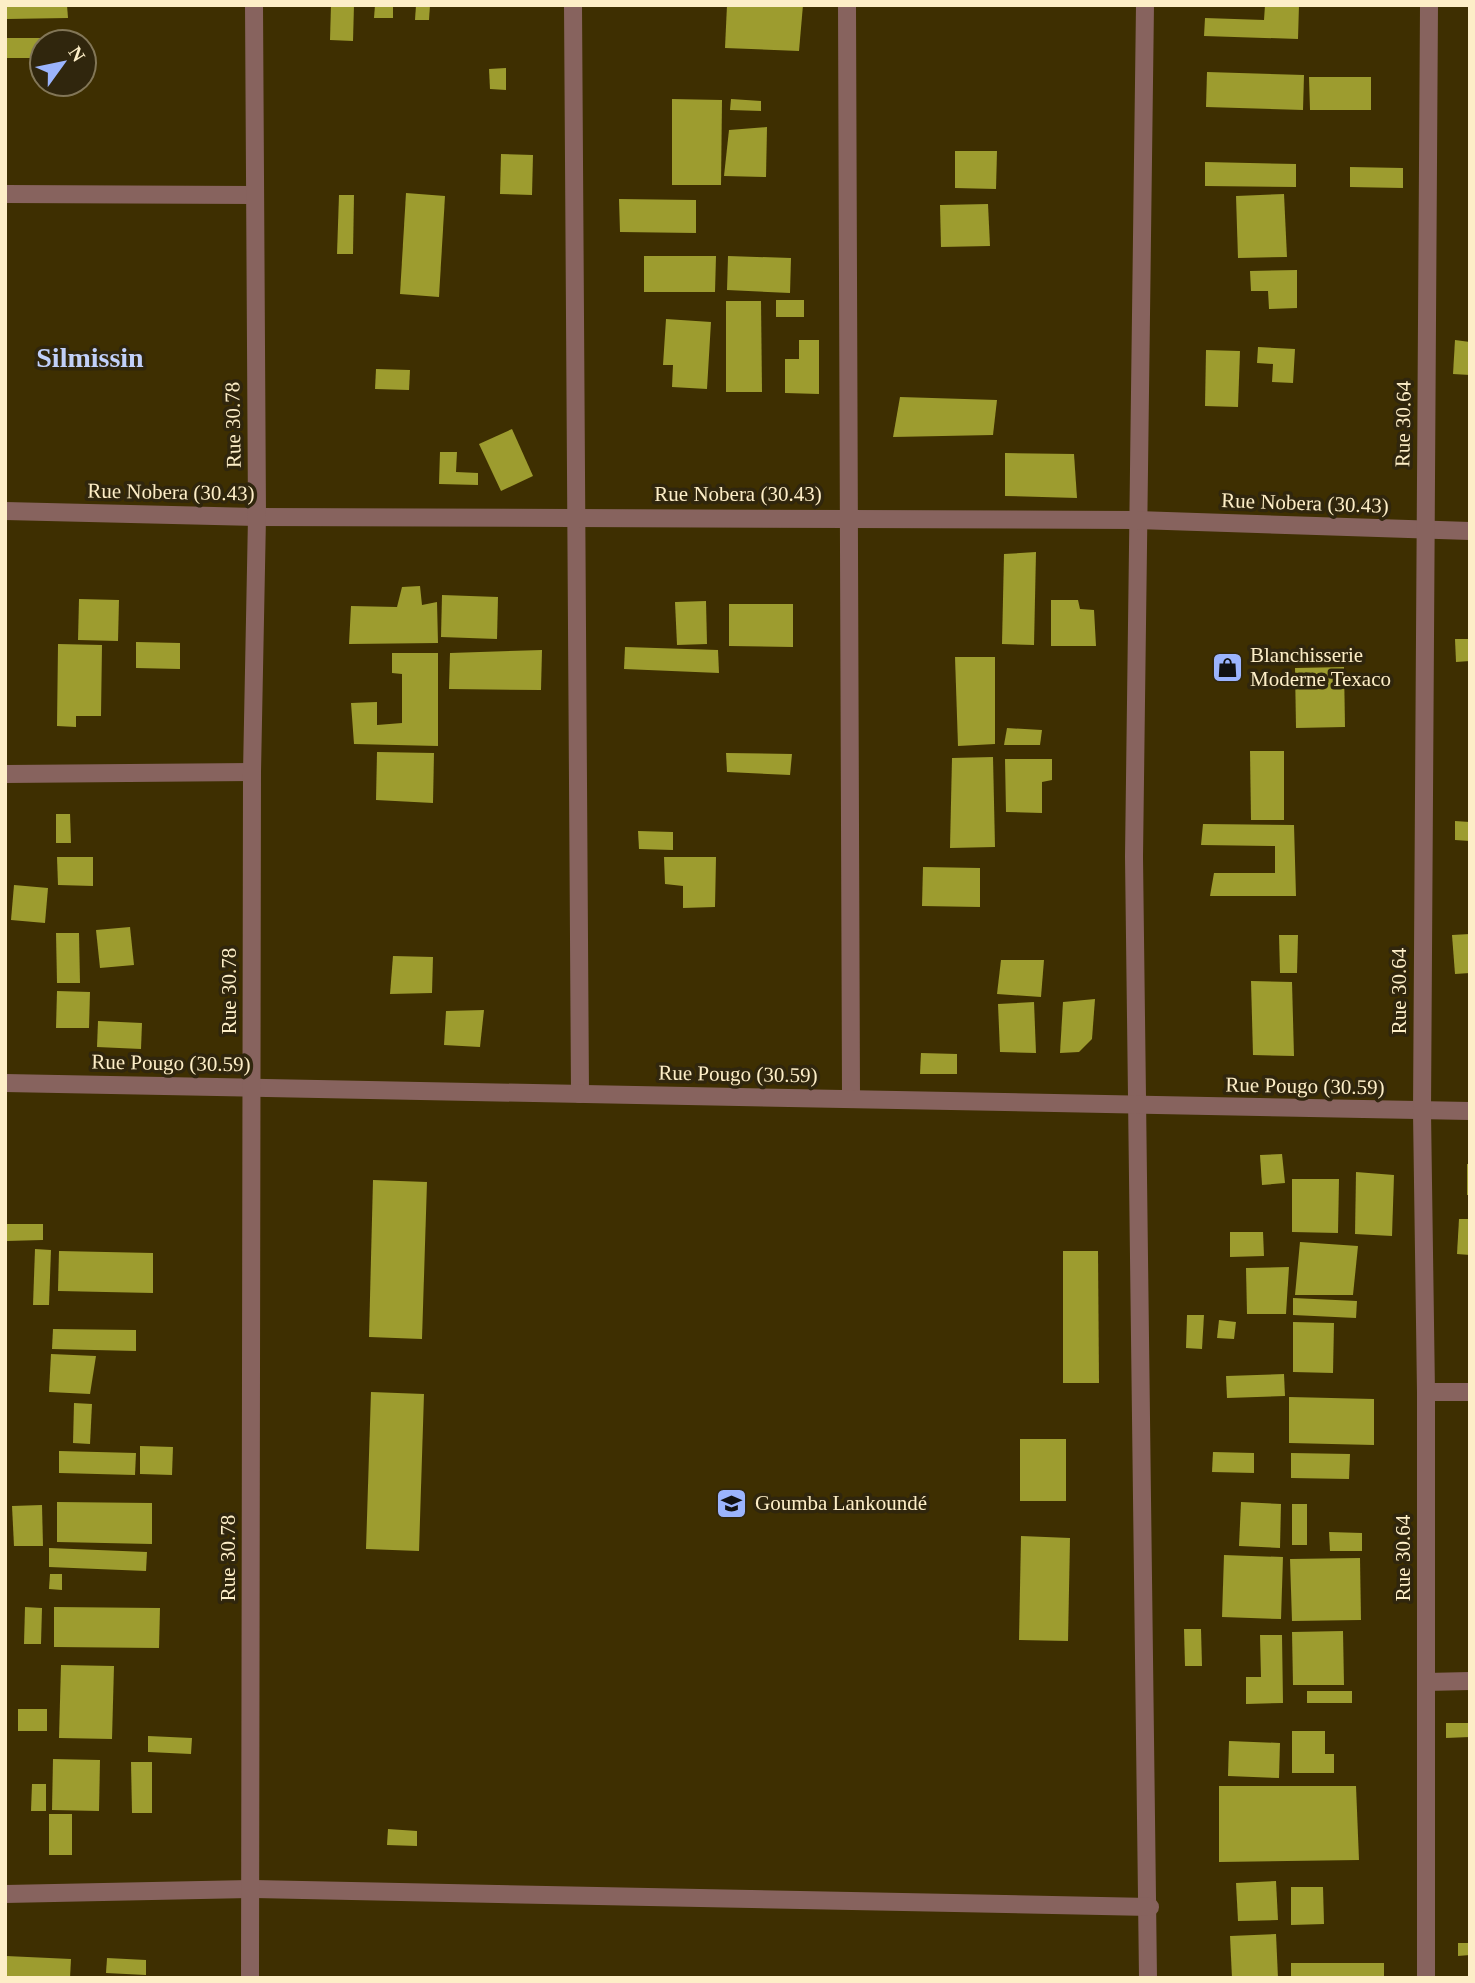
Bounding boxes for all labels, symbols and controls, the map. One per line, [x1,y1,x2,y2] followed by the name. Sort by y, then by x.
[28,28,98,98] north arrow
[64,43,90,66] text: N
[36,342,144,373] district label: Silmissin
[1390,380,1416,467] street label: Rue 30.64
[220,382,246,468] street label: Rue 30.78
[87,479,255,505] street label: Rue Nobera (30.43)
[654,482,822,506] street label: Rue Nobera (30.43)
[1221,488,1389,518] street label: Rue Nobera (30.43)
[1250,643,1391,691] place label: Blanchisserie Moderne Texaco
[1210,650,1244,684] shop icon: Blanchisserie Moderne Texaco
[1387,947,1411,1034] street label: Rue 30.64
[217,948,241,1034] street label: Rue 30.78
[91,1050,251,1076] street label: Rue Pougo (30.59)
[658,1061,818,1087] street label: Rue Pougo (30.59)
[1225,1073,1385,1099] street label: Rue Pougo (30.59)
[715,1486,749,1520] school or university icon: Goumba Lankoundé
[755,1491,927,1515] place label: Goumba Lankoundé
[1391,1514,1415,1601] street label: Rue 30.64
[216,1515,240,1601] street label: Rue 30.78

